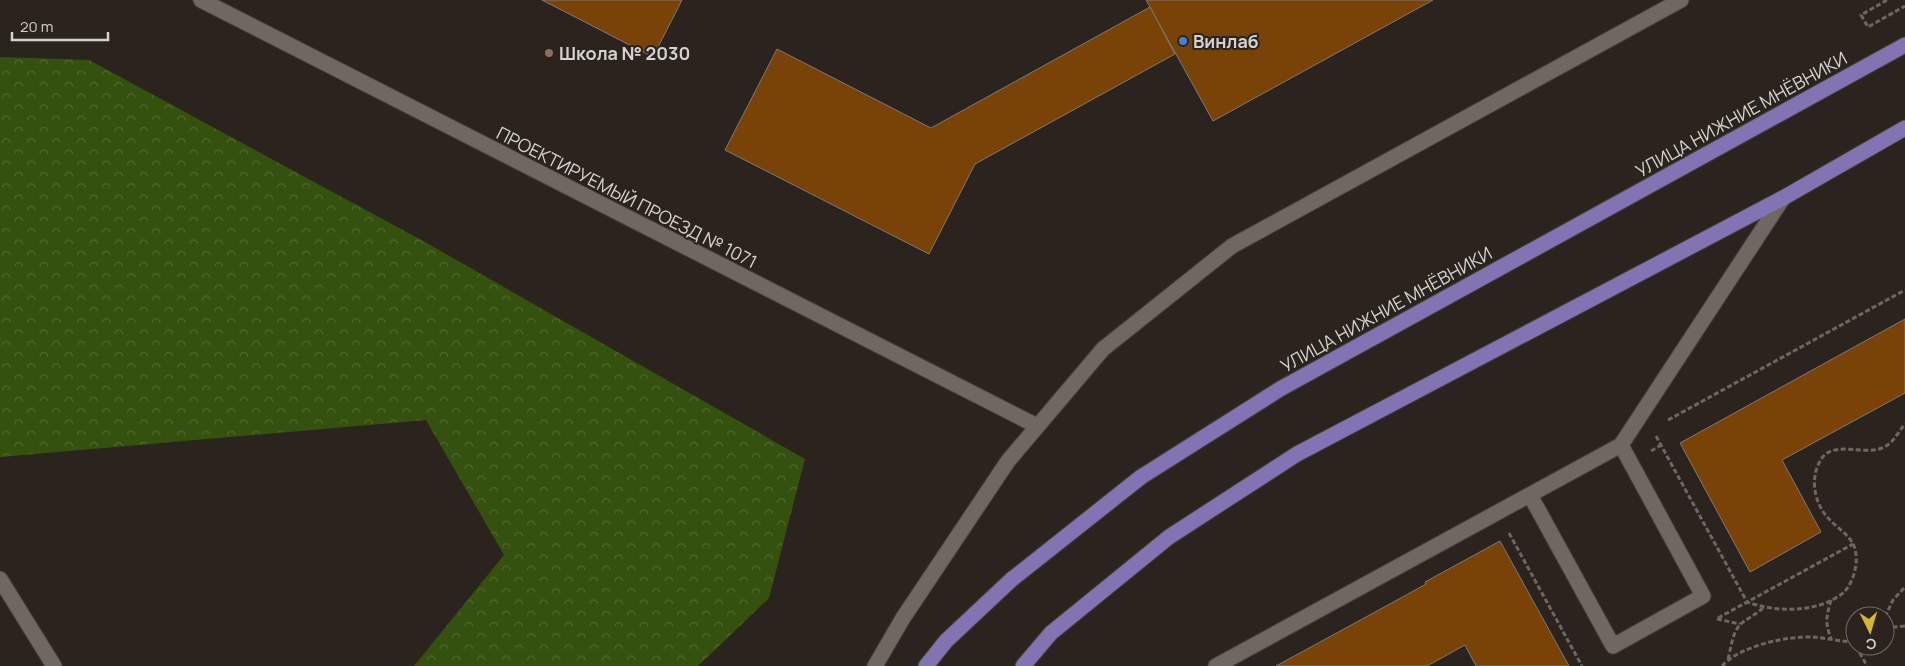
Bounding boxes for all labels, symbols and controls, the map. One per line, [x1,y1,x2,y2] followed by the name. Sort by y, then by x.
[12,10,109,42] scale bar
[20,16,53,37] text: 20 m
[1193,29,1259,53] place label: Винлаб
[1177,35,1189,47] marker: Винлаб
[559,41,690,65] place label: Школа № 2030
[1631,46,1851,182] street label: УЛИЦА НИЖНИЕ МНЁВНИКИ
[543,47,555,59] marker: Школа № 2030
[493,121,761,273] street label: ПРОЕКТИРУЕМЫЙ ПРОЕЗД № 1071
[1276,241,1496,377] street label: УЛИЦА НИЖНИЕ МНЁВНИКИ
[1845,606,1895,656] north arrow
[1865,635,1877,654] text: С

